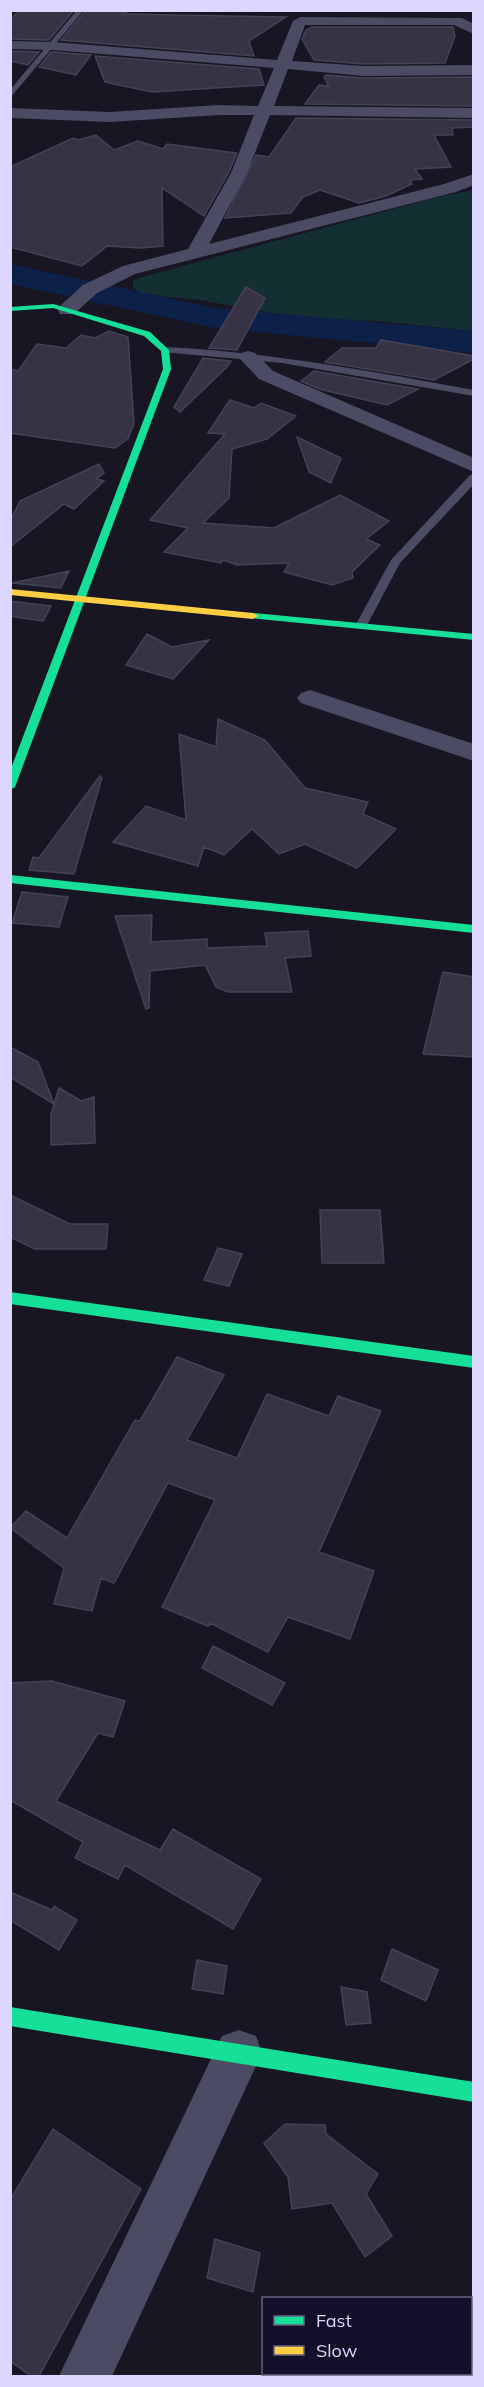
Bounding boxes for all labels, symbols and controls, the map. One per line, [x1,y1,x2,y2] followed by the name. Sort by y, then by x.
[262,2297,472,2375] legend
[316,2309,352,2332] text: Fast
[316,2339,358,2362] text: Slow

